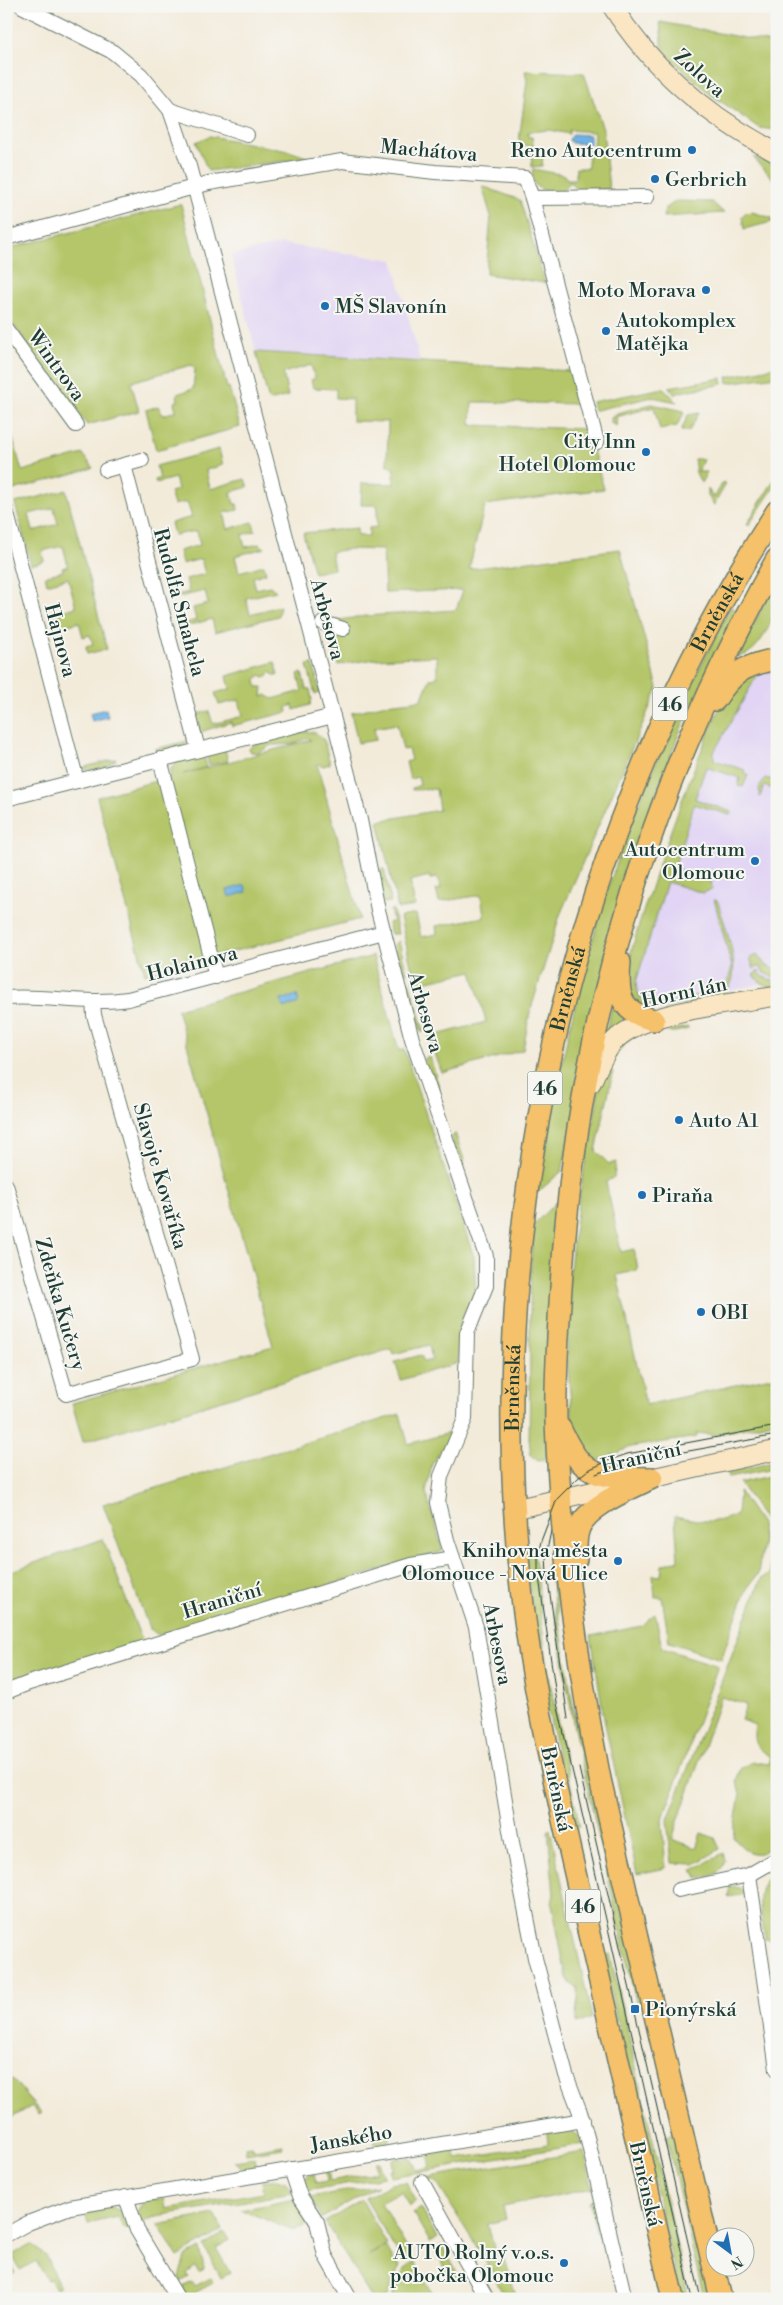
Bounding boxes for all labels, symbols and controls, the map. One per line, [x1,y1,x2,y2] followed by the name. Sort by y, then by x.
[668,44,731,104] street label: Zolova
[379,135,479,168] street label: Machátova
[511,139,682,164] place label: Reno Autocentrum
[686,144,698,156] marker: Reno Autocentrum
[665,168,747,193] place label: Gerbrich
[649,173,661,185] marker: Gerbrich
[578,279,697,304] place label: Moto Morava
[700,284,712,296] marker: Moto Morava
[335,294,447,320] place label: MŠ Slavonín
[319,300,331,312] marker: MŠ Slavonín
[615,309,736,357] place label: Autokomplex Matějka
[21,324,91,407] street label: Wintrova
[600,325,612,337] marker: Autokomplex Matějka
[499,430,636,478] place label: City Inn Hotel Olomouc
[640,446,652,458] marker: City Inn Hotel Olomouc
[147,526,211,680] street label: Rudolfa Smahela
[686,568,751,658] street label: Brněnská
[303,575,350,664] street label: Arbesova
[38,601,82,681] street label: Hajnova
[652,688,688,721] road number: 46
[624,838,745,886] place label: Autocentrum Olomouc
[749,855,761,867] marker: Autocentrum Olomouc
[144,941,241,988] street label: Holainova
[546,943,593,1035] street label: Brněnská
[401,968,448,1057] street label: Arbesova
[639,972,729,1015] street label: Horní lán
[528,1072,562,1104] road number: 46
[127,1100,193,1253] street label: Slavoje Kovaříka
[688,1109,759,1134] place label: Auto A1
[673,1114,685,1126] marker: Auto A1
[652,1184,714,1209] place label: Piraňa
[636,1189,648,1201] marker: Piraňa
[29,1235,91,1374] street label: Zdeňka Kučery
[711,1301,749,1326] place label: OBI
[695,1306,707,1318] marker: OBI
[501,1343,527,1432] street label: Brněnská
[599,1437,685,1480] street label: Hraniční
[402,1539,609,1587] place label: Knihovna města Olomouce - Nová Ulice
[612,1555,624,1567] marker: Knihovna města Olomouce - Nová Ulice
[180,1577,267,1625] street label: Hraniční
[476,1600,517,1688] street label: Arbesova
[534,1743,577,1835] street label: Brněnská
[566,1890,600,1922] road number: 46
[645,1998,737,2023] place label: Pionýrská
[629,2003,641,2015] marker: Pionýrská
[307,2120,394,2159] street label: Janského
[622,2138,667,2230] street label: Brněnská
[706,2228,756,2278] north arrow
[390,2241,554,2289] place label: AUTO Rolný v.o.s. pobočka Olomouc
[727,2252,746,2273] text: N
[558,2257,570,2269] marker: AUTO Rolný v.o.s. pobočka Olomouc

